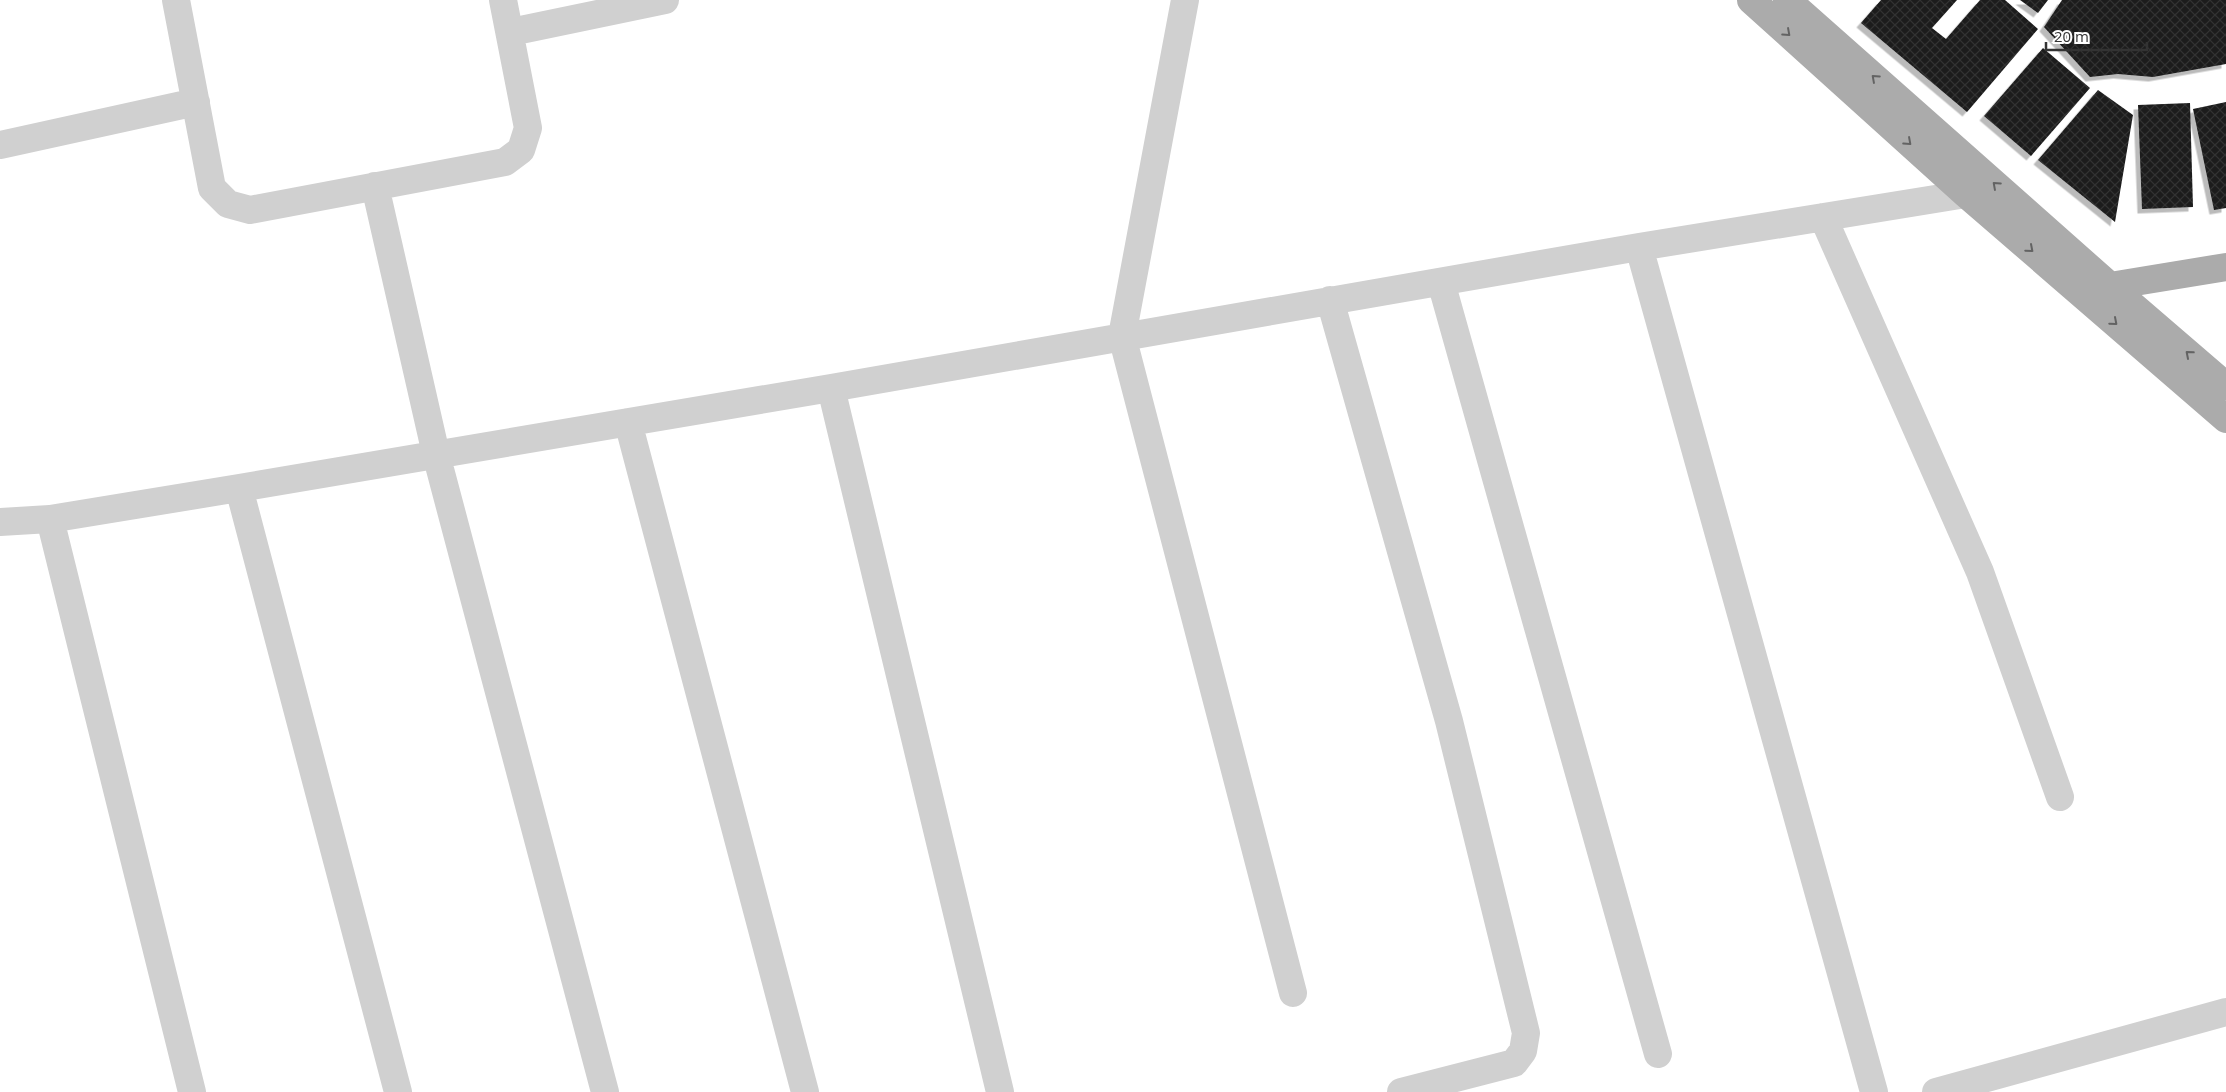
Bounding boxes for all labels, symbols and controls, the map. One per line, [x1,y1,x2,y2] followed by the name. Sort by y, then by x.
[2046,20,2147,52] scale bar
[2054,26,2089,46] text: 20 m
[1782,27,1791,36] one-way arrow
[1871,74,1880,83] one-way arrow
[1902,136,1911,145] one-way arrow
[1993,182,2002,191] one-way arrow
[2024,244,2033,253] one-way arrow
[2108,316,2117,325] one-way arrow
[2186,351,2195,360] one-way arrow

